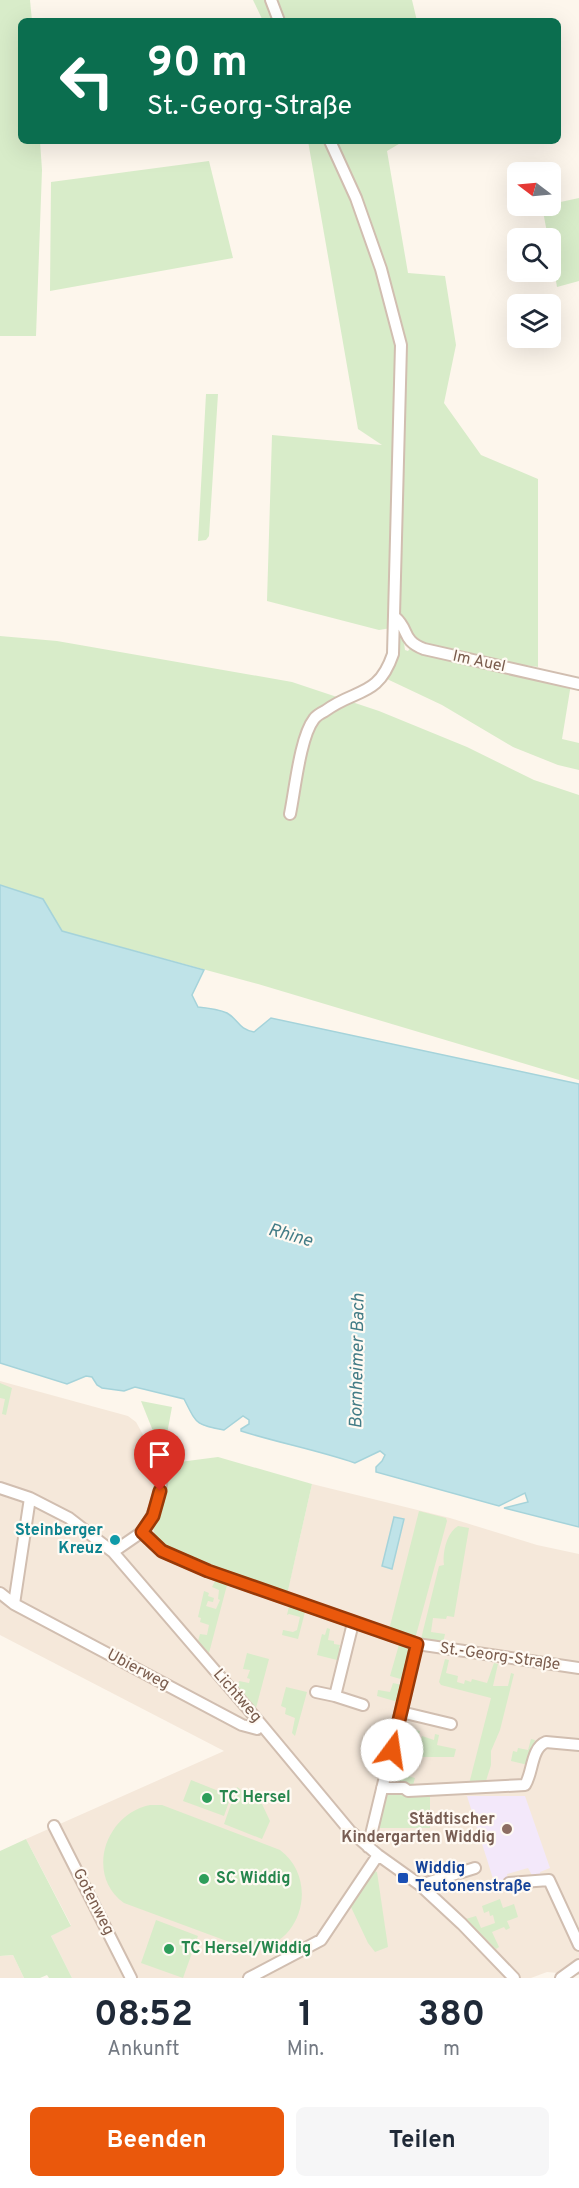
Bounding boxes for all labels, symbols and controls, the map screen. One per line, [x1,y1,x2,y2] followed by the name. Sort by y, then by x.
[147,38,248,91] text: 90 m
[48,42,126,120] icon: left
[147,90,352,124] text: St.-Georg-Straße
[507,162,561,216] north arrow
[507,162,561,348] map controls
[507,228,561,282] button: search
[507,294,561,348] button: layers
[451,647,507,677] street label: Im Auel
[265,1219,315,1253] water label: Rhine
[345,1293,371,1429] water label: Bornheimer Bach
[134,1429,185,1491] pin
[143,1438,176,1471] icon: arrive
[15,1521,103,1559] place label: Steinberger Kreuz
[108,1533,122,1547] marker: Steinberger Kreuz
[438,1639,562,1675] street label: St.-Georg-Straße
[103,1645,173,1695] street label: Ubierweg
[208,1665,266,1727] street label: Lichtweg
[360,1718,424,1782] position arrow
[219,1788,291,1808] place label: TC Hersel
[200,1791,214,1805] marker: TC Hersel
[341,1810,495,1848] place label: Städtischer Kindergarten Widdig
[500,1822,514,1836] marker: Städtischer Kindergarten Widdig
[415,1859,531,1897] place label: Widdig Teutonenstraße
[68,1865,118,1939] street label: Gotenweg
[216,1869,290,1889] place label: SC Widdig
[396,1871,410,1885] marker: Widdig Teutonenstraße
[197,1872,211,1886] marker: SC Widdig
[181,1939,311,1959] place label: TC Hersel/Widdig
[162,1942,176,1956] marker: TC Hersel/Widdig
[94,1993,193,2039] text: 08:52
[298,1993,313,2039] text: 1
[418,1993,485,2039] text: 380
[107,2037,180,2063] text: Ankunft
[287,2037,324,2063] text: Min.
[443,2037,460,2063] text: m
[30,2107,284,2176] button: Beenden
[296,2107,549,2176] button: Teilen

